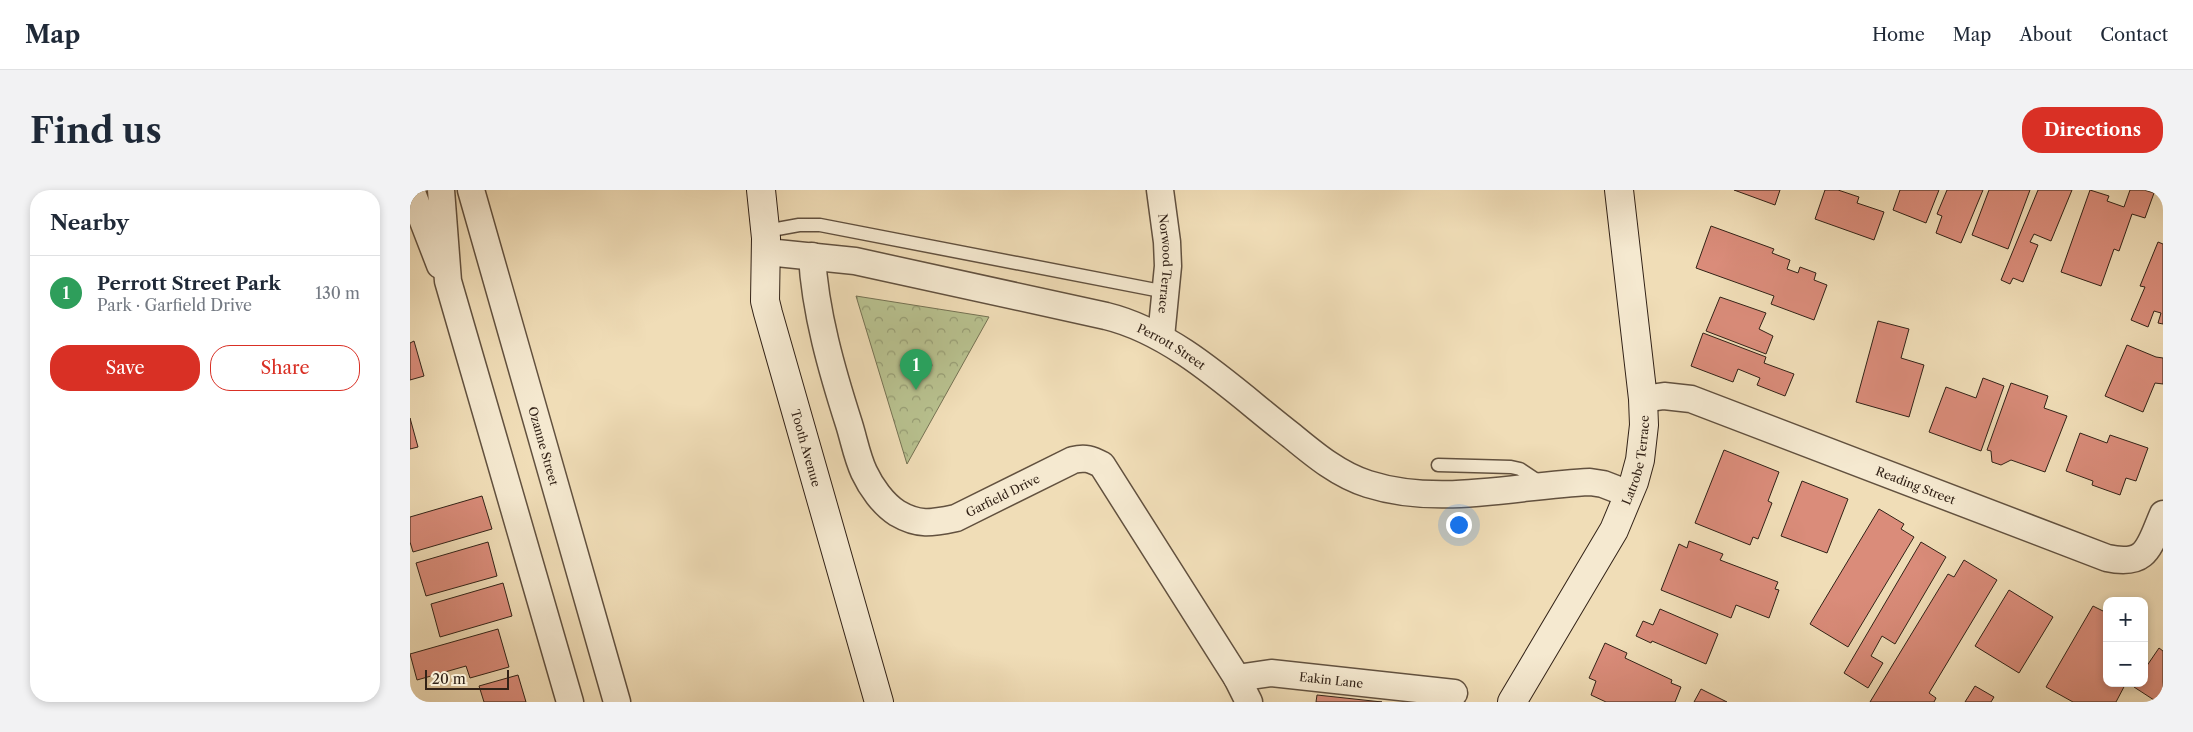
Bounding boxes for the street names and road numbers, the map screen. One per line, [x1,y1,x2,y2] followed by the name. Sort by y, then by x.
[1156,212,1176,315] street label: Norwood Terrace
[1135,320,1210,373] street label: Perrott Street
[526,405,563,488] street label: Ozanne Street
[788,408,825,489] street label: Tooth Avenue
[1618,415,1652,507] street label: Latrobe Terrace
[1874,463,1958,507] street label: Reading Street
[963,470,1042,520] street label: Garfield Drive
[1298,669,1364,691] street label: Eakin Lane

